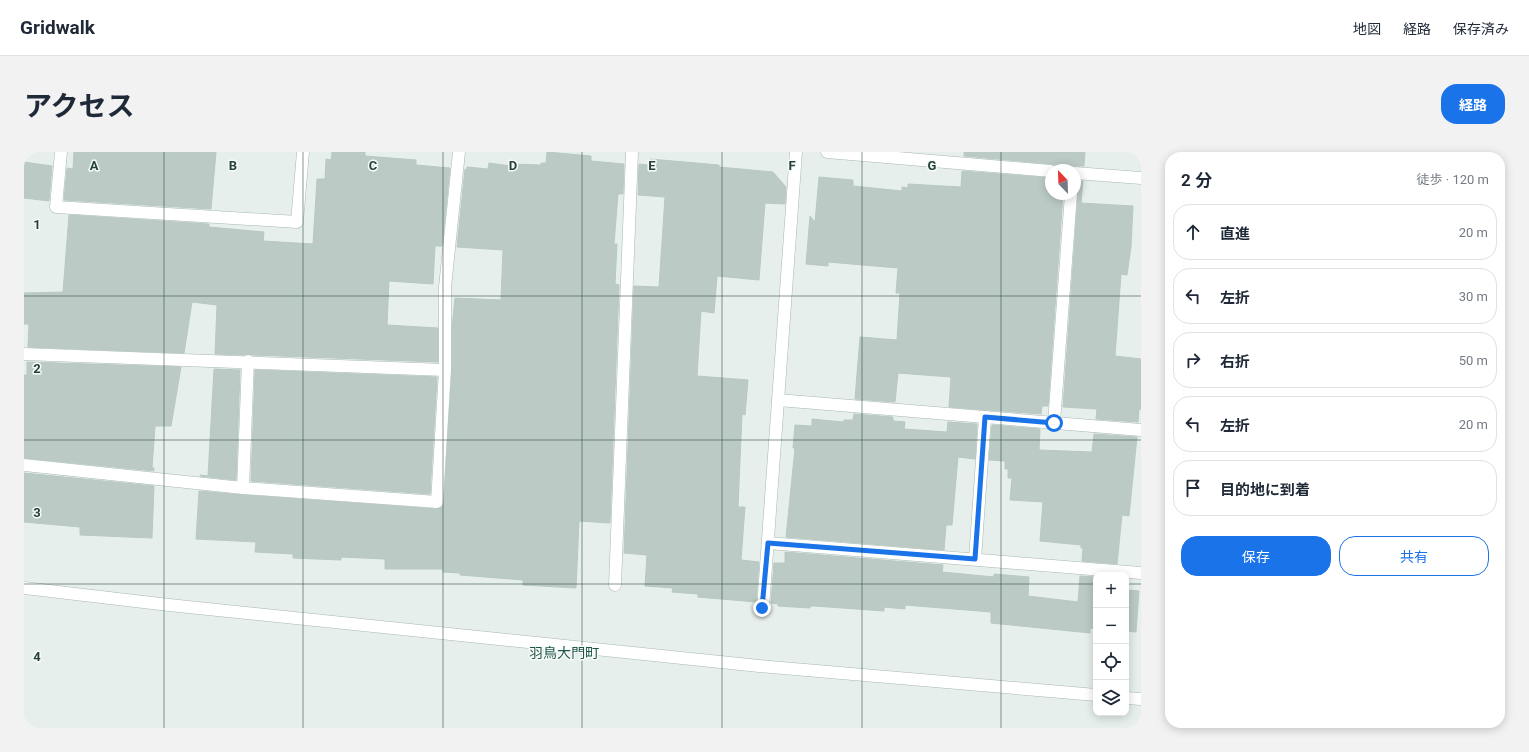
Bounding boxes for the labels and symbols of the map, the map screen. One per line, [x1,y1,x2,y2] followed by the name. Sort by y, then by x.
[90,158,99,173] text: A
[229,158,237,173] text: B
[369,158,378,173] text: C
[509,158,517,173] text: D
[648,158,656,173] text: E
[788,158,796,173] text: F
[928,158,937,173] text: G
[1045,164,1081,200] north arrow
[33,217,41,232] text: 1
[33,361,41,376] text: 2
[1045,414,1063,432] route start
[33,505,41,520] text: 3
[753,599,771,617] route end
[529,645,599,661] district label: 羽鳥大門町
[33,649,41,664] text: 4

